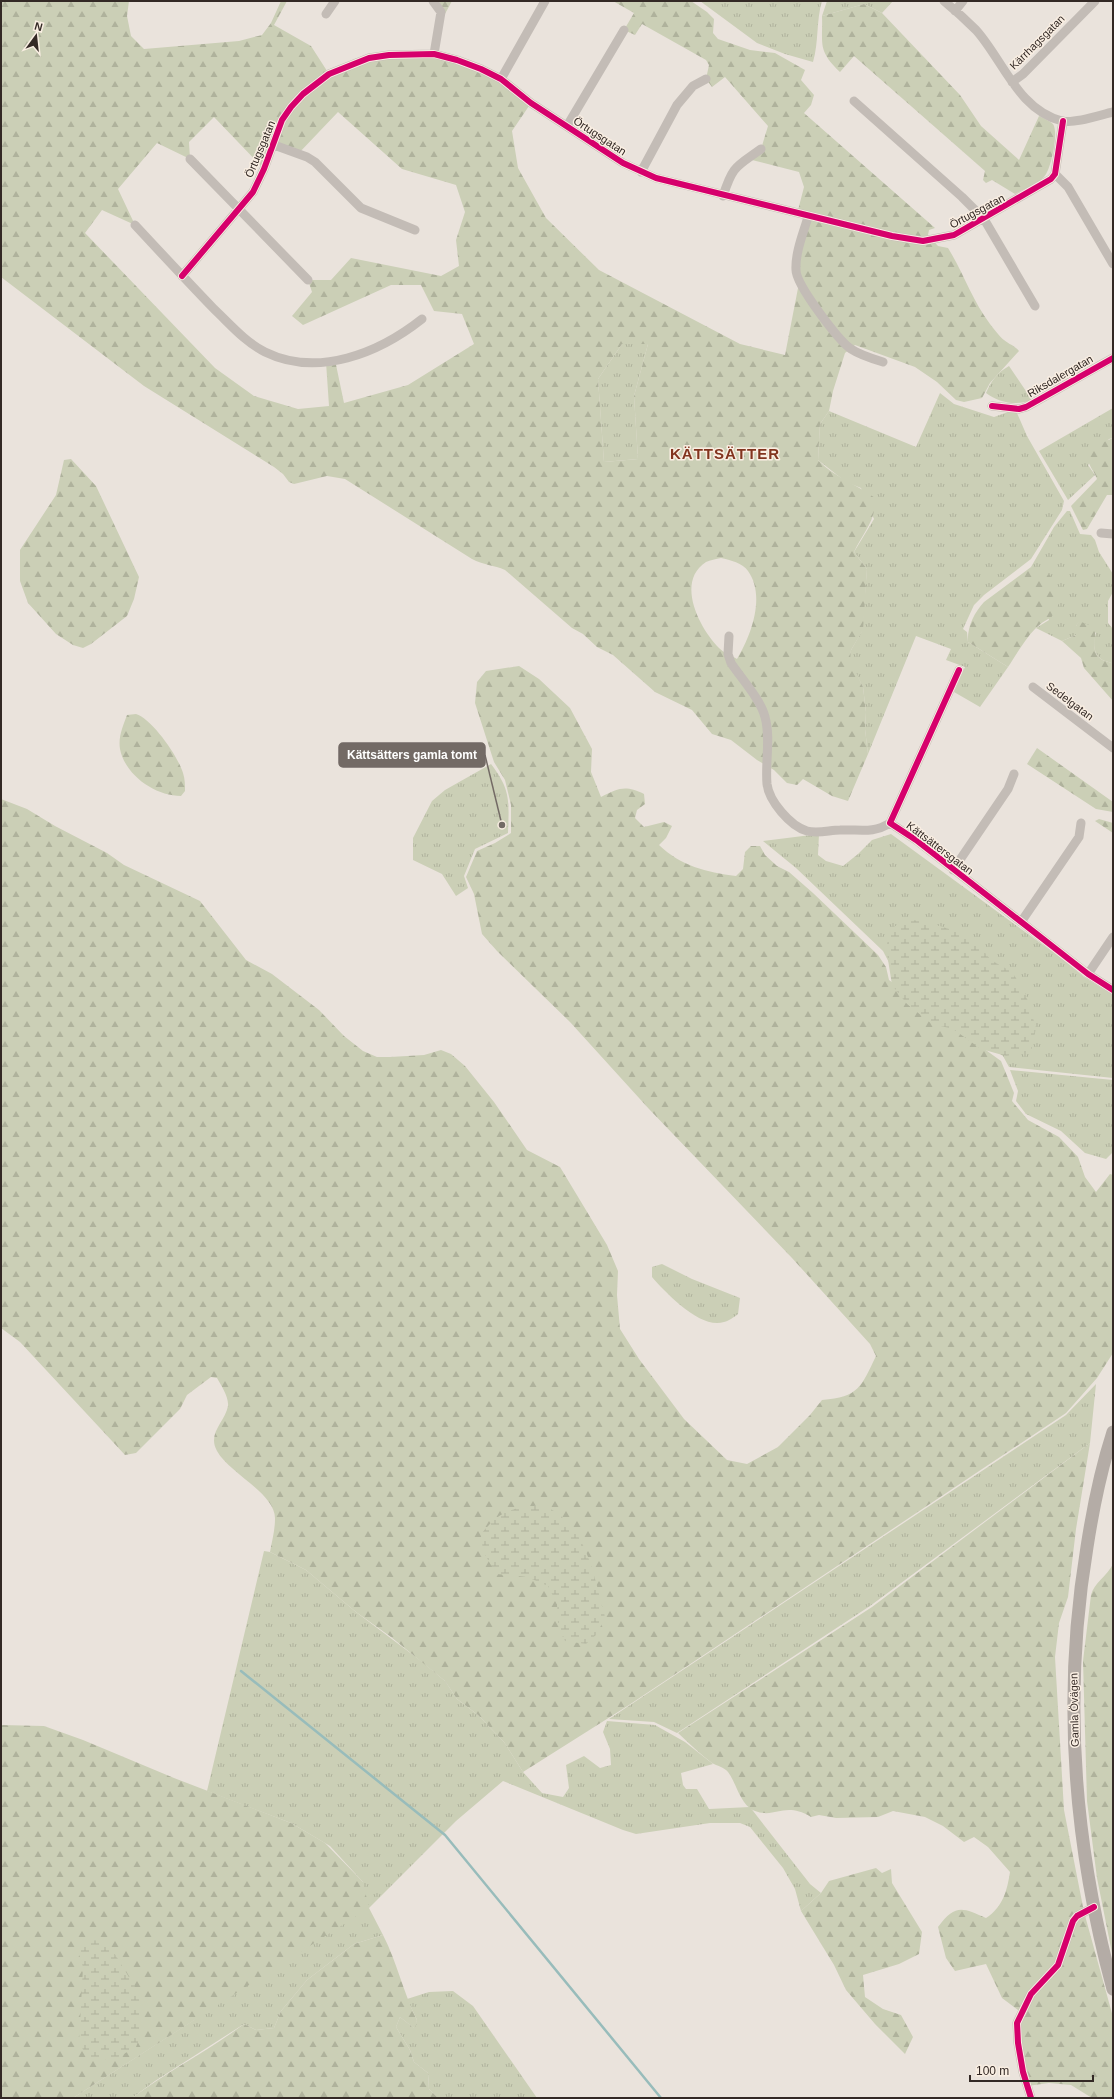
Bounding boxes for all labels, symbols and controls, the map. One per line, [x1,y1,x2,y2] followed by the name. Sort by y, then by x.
[1007,12,1067,72] street label: Kärrhagsgatan
[16,16,56,56] north arrow
[33,20,44,33] text: N
[571,114,629,158] street label: Örtugsgatan
[243,119,277,179] street label: Örtugsgatan
[947,191,1007,231] street label: Örtugsgatan
[1025,352,1095,400] street label: Riksdalergatan
[670,445,780,462] district label: KÄTTSÄTTER
[1044,679,1096,723] street label: Sedelgatan
[339,743,485,767] callout: Kättsätters gamla tomt
[347,748,477,762] text: Kättsätters gamla tomt
[904,819,976,877] street label: Kättsättersgatan
[1067,1673,1081,1747] street label: Gamla Övägen
[970,2057,1093,2083] scale bar
[976,2064,1009,2078] text: 100 m

